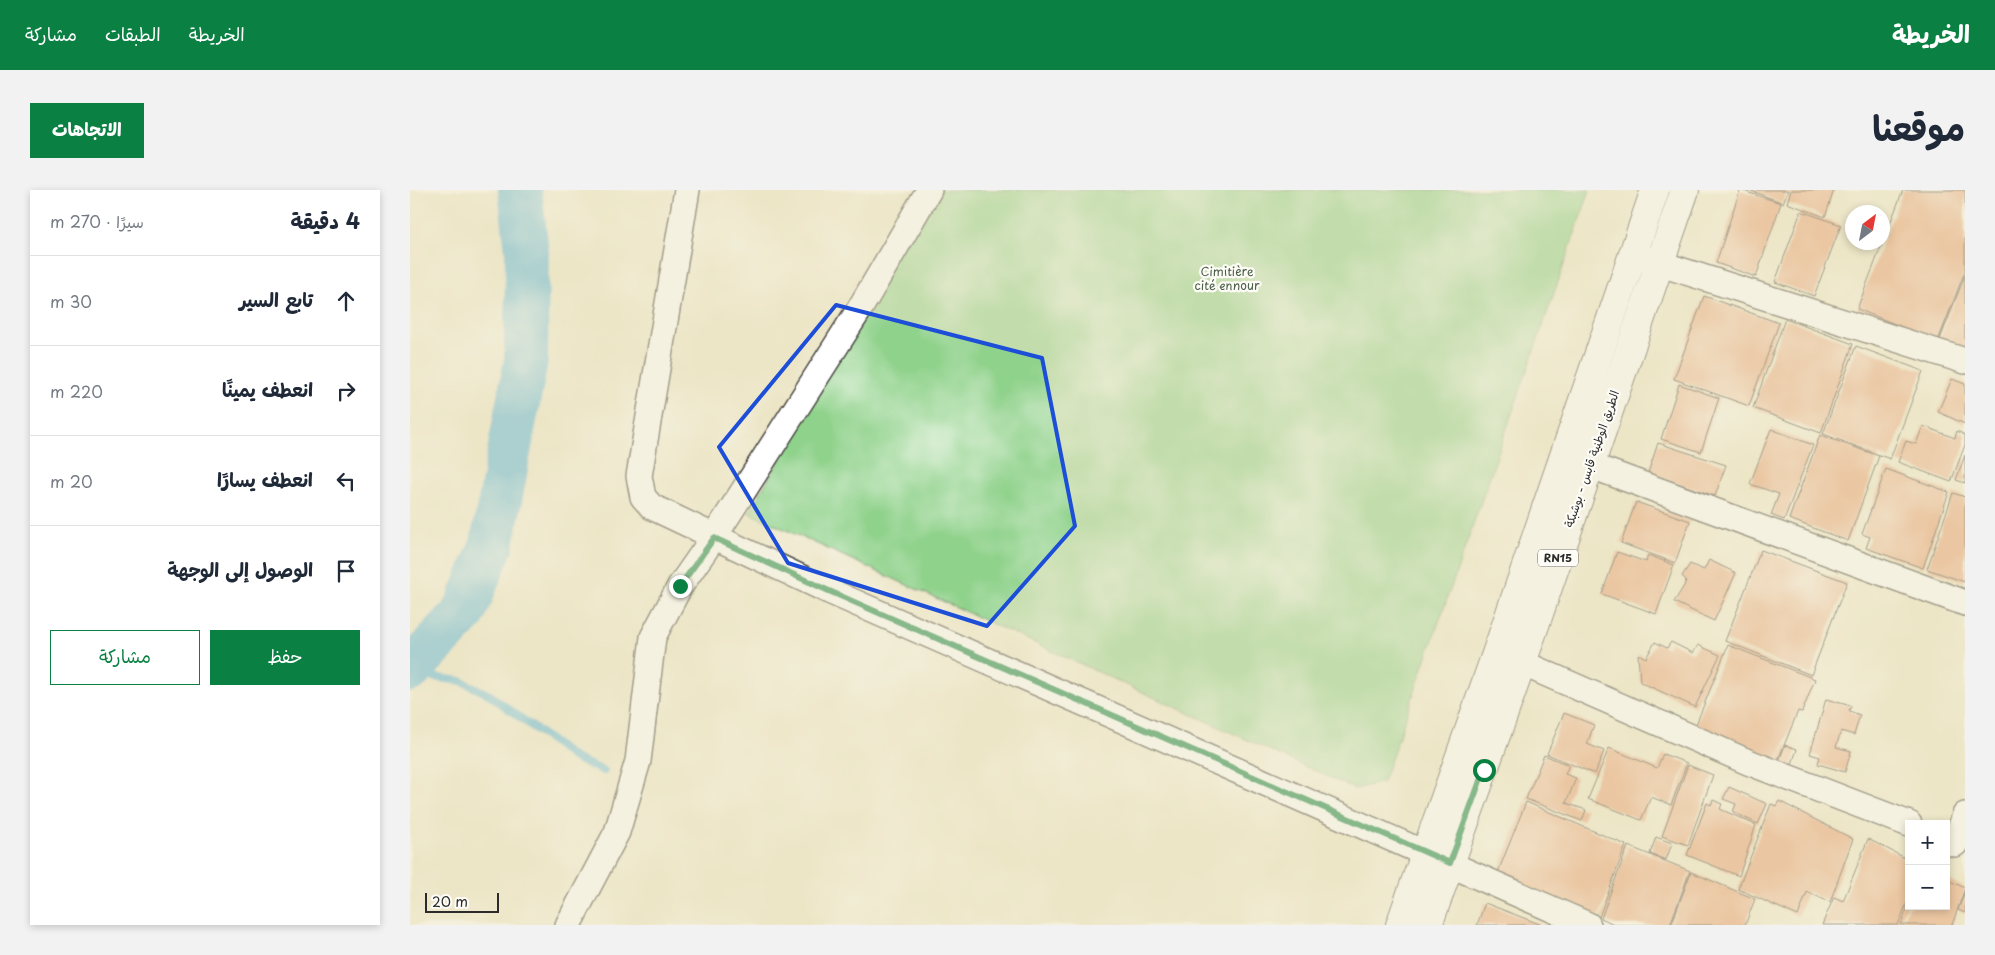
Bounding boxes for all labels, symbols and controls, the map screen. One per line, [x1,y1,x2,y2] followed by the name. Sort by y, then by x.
[1892,15,1970,51] text: الخريطة
[25,20,77,47] text: مشاركة
[105,20,161,47] text: الطبقات
[189,20,245,47] text: الخريطة
[1872,100,1965,153] text: موقعنا
[30,103,144,158] button: الاتجاهات
[291,204,360,236] text: 4 دقيقة
[1845,205,1890,250] north arrow
[50,209,144,233] text: سيرًا · 270 m
[1194,262,1260,294] park label: Cimitière cité ennour
[239,285,313,313] text: تابع السير
[332,287,360,315] icon: ahead
[50,289,92,313] text: 30 m
[222,375,313,403] text: انعطف يمينًا
[332,377,360,405] icon: right
[50,379,103,403] text: 220 m
[1559,388,1623,530] street label: الطريق الوطنية قابس - بوشبكة
[217,465,313,493] text: انعطف يسارًا
[332,467,360,495] icon: left
[50,469,93,493] text: 20 m
[1538,549,1578,566] road number: RN15
[167,555,313,583] text: الوصول إلى الوجهة
[332,557,360,585] icon: arrive
[669,575,692,598] route end
[50,630,200,685] button: مشاركة
[210,630,360,685] button: حفظ
[1473,759,1496,782] route start
[1905,820,1950,910] map controls
[1905,820,1950,865] button: +
[1905,865,1950,910] button: −
[425,890,499,913] scale bar
[432,891,468,912] text: 20 m

